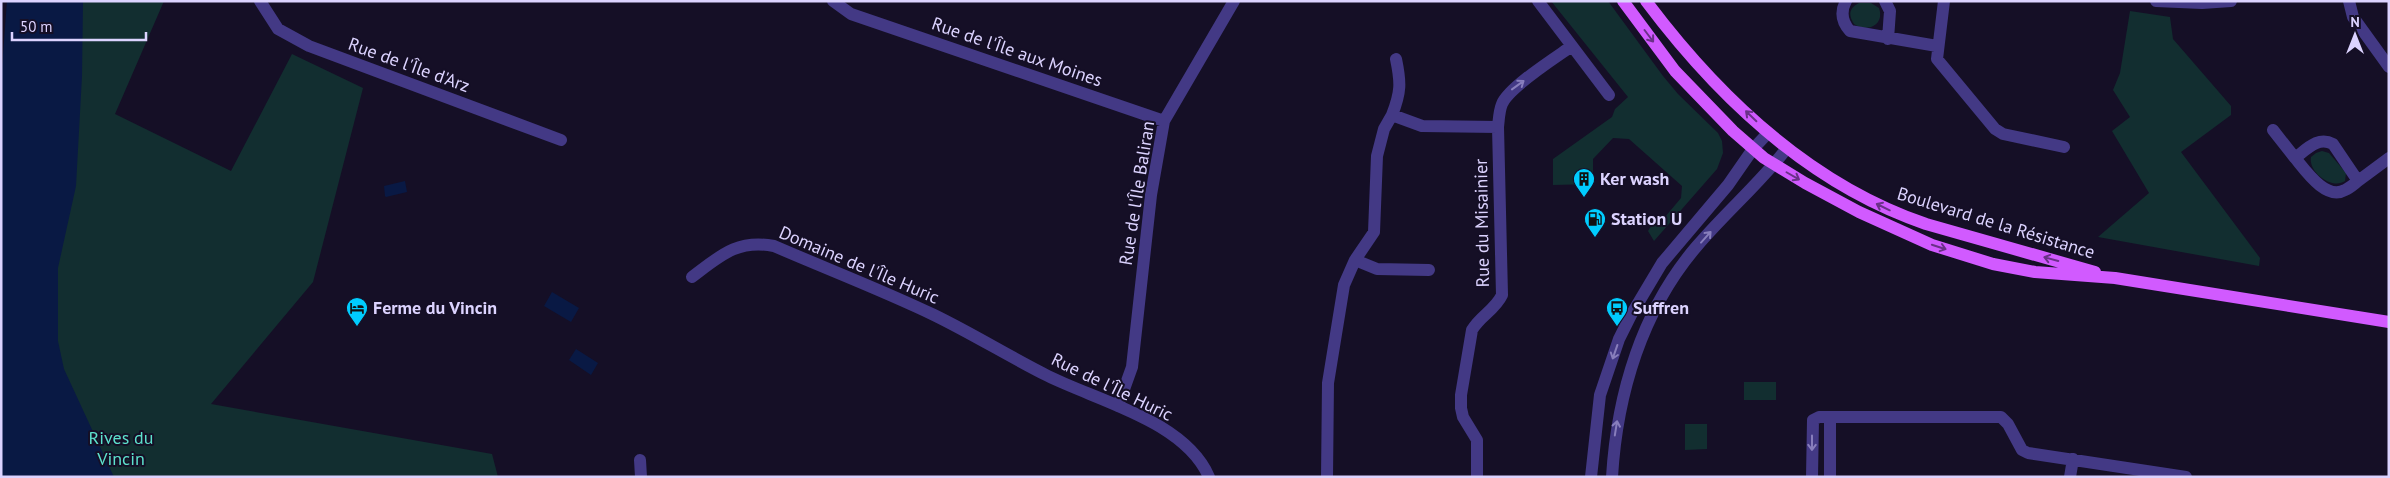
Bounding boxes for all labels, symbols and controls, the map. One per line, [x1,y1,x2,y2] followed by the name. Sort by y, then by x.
[12,10,146,42] scale bar
[2330,10,2380,60] north arrow
[929,12,1105,92] street label: Rue de l'Île aux Moines
[2350,13,2360,31] text: N
[20,17,53,36] text: 50 m
[1644,29,1654,43] one-way arrow
[345,32,473,97] street label: Rue de l'Île d'Arz
[1511,80,1525,90] one-way arrow
[1745,110,1757,122] one-way arrow
[1114,119,1159,267] street label: Rue de l'Île Baliran
[1469,158,1494,288] street label: Rue du Misainier
[1572,167,1596,198] building icon: Ker wash
[1600,167,1669,190] place label: Ker wash
[1786,171,1801,181] one-way arrow
[1895,181,2098,264] street label: Boulevard de la Résistance
[1876,202,1891,211] one-way arrow
[1583,207,1607,238] fuel station icon: Station U
[1611,207,1682,230] place label: Station U
[776,220,943,309] street label: Domaine de l'Île Huric
[1700,230,1711,243] one-way arrow
[1931,243,1947,253] one-way arrow
[2043,254,2059,264] one-way arrow
[345,296,369,327] hotel icon: Ferme du Vincin
[373,296,497,319] place label: Ferme du Vincin
[1605,296,1629,327] bus stop icon: Suffren
[1633,296,1689,319] place label: Suffren
[1610,344,1619,359] one-way arrow
[1048,347,1177,426] street label: Rue de l'Île Huric
[1612,421,1622,437] one-way arrow
[89,426,153,470] park label: Rives du Vincin
[1807,435,1817,451] one-way arrow

